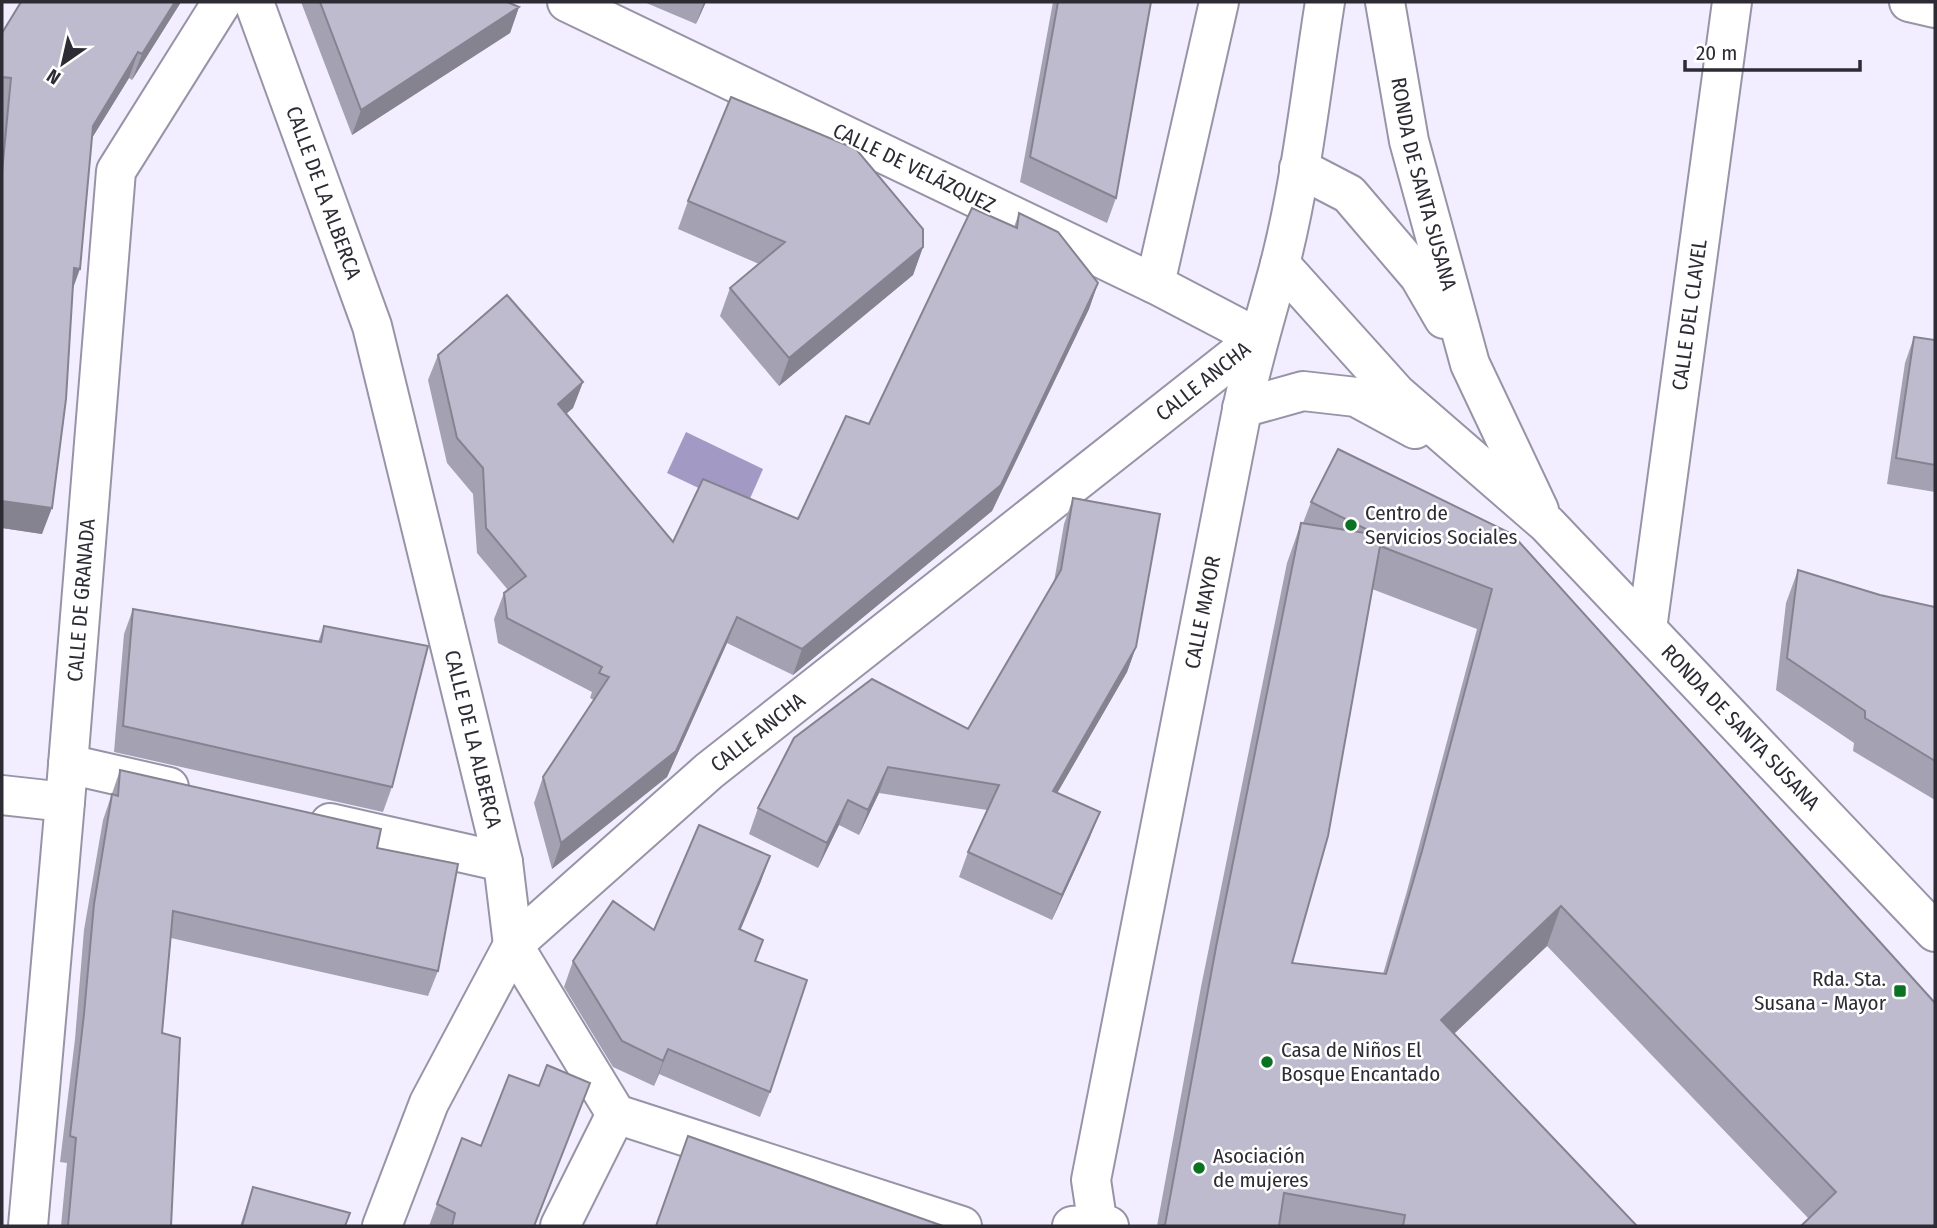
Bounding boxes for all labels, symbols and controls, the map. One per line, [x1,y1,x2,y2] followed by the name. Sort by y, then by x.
[28,28,98,98] north arrow
[1685,28,1860,72] scale bar
[1696,40,1737,66] text: 20 m
[43,64,65,89] text: N
[1385,75,1462,293] street label: RONDA DE SANTA SUSANA
[280,103,367,283] street label: CALLE DE LA ALBERCA
[829,117,1000,219] street label: CALLE DE VELÁZQUEZ
[1666,237,1713,392] street label: CALLE DEL CLAVEL
[1151,336,1256,427] street label: CALLE ANCHA
[1365,500,1518,550] place label: Centro de Servicios Sociales
[1343,517,1359,533] marker: Centro de Servicios Sociales
[62,518,101,683] street label: CALLE DE GRANADA
[1179,553,1226,671] street label: CALLE MAYOR
[1656,639,1825,816] street label: RONDA DE SANTA SUSANA
[439,647,507,831] street label: CALLE DE LA ALBERCA
[705,687,810,778] street label: CALLE ANCHA
[1754,966,1887,1016] place label: Rda. Sta. Susana - Mayor
[1892,983,1908,999] marker: Rda. Sta. Susana - Mayor
[1281,1037,1440,1087] place label: Casa de Niños El Bosque Encantado
[1259,1054,1275,1070] marker: Casa de Niños El Bosque Encantado
[1213,1143,1308,1193] place label: Asociación de mujeres
[1191,1160,1207,1176] marker: Asociación de mujeres

